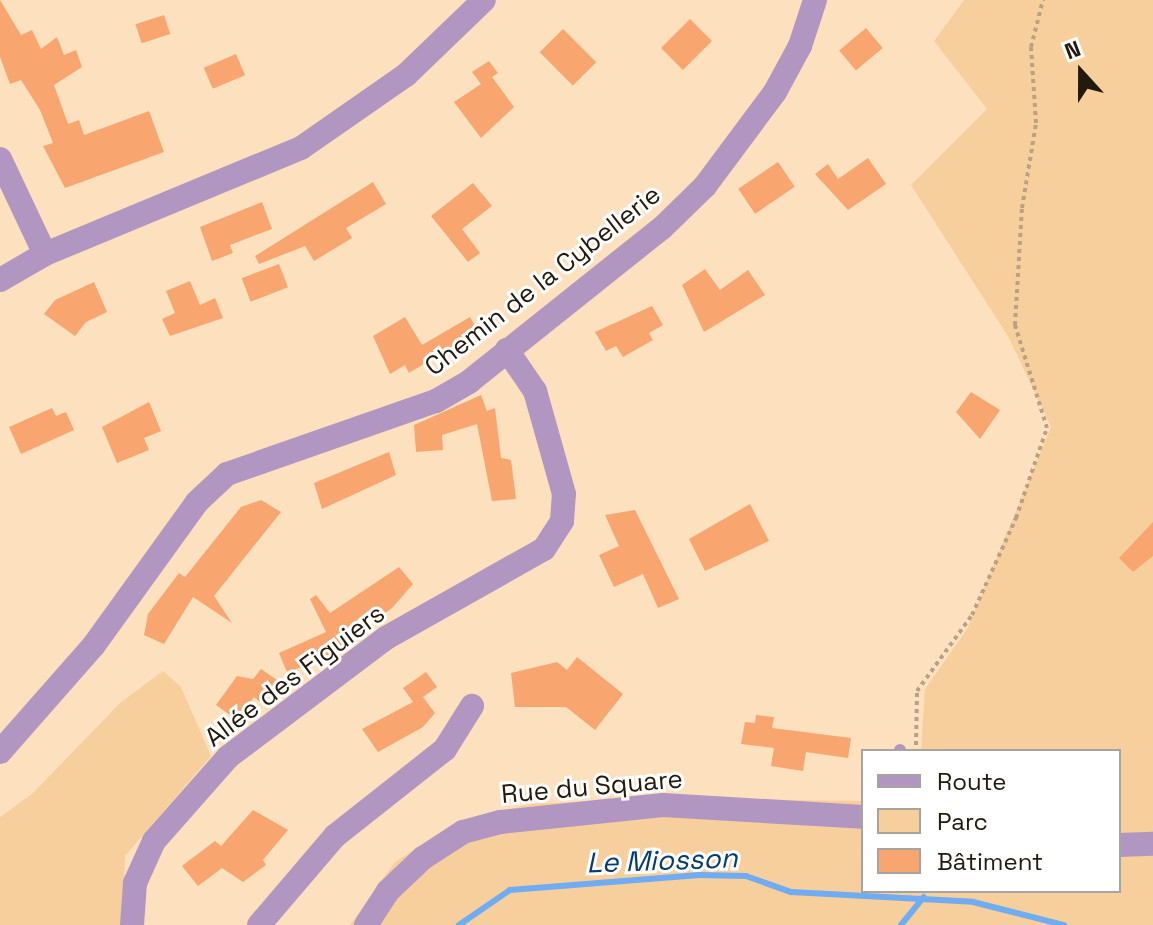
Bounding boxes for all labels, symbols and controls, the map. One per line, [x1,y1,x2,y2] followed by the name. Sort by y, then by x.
[1041,32,1121,112] north arrow
[1060,34,1084,65] text: N
[419,179,667,383] street label: Chemin de la Cybellerie
[199,598,391,754] street label: Allée des Figuiers
[861,749,1121,893] legend
[500,764,684,810] street label: Rue du Square
[937,766,1006,797] text: Route
[937,806,988,837] text: Parc
[586,841,738,879] water label: Le Miosson
[937,846,1043,877] text: Bâtiment

